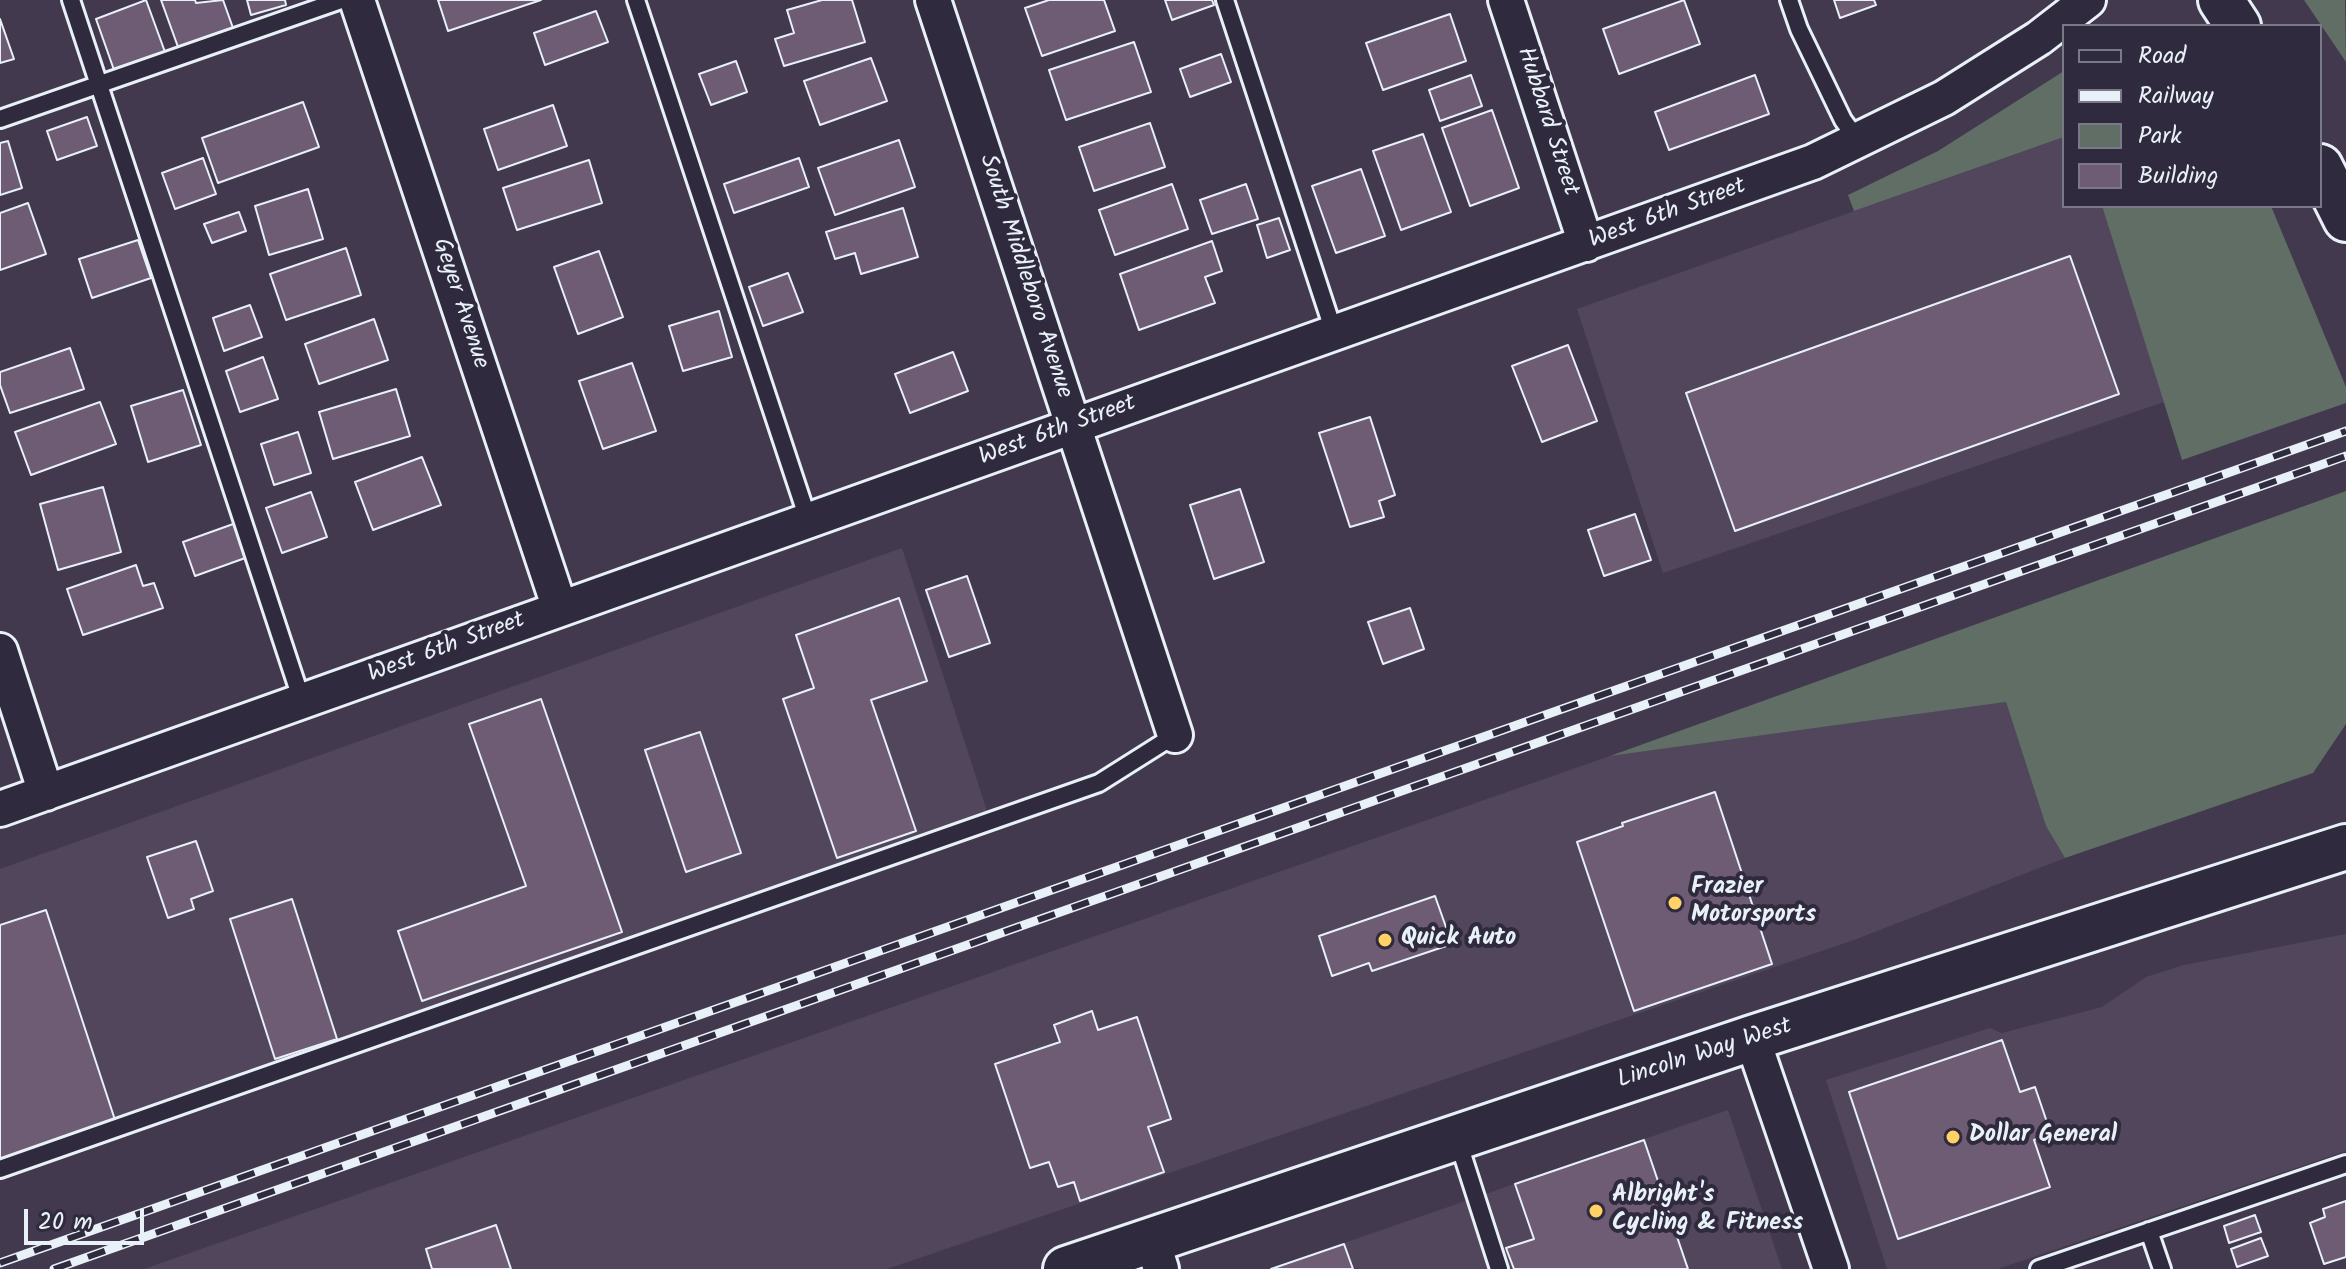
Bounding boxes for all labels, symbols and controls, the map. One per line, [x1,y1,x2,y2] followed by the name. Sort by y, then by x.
[2062,24,2322,208] legend
[2138,37,2186,76] text: Road
[1508,44,1584,200] street label: Hubbard Street
[2138,77,2214,116] text: Railway
[2138,117,2182,156] text: Park
[971,151,1077,403] street label: South Middleboro Avenue
[2138,157,2218,196] text: Building
[1586,173,1750,257] street label: West 6th Street
[424,235,494,373] street label: Geyer Avenue
[976,390,1140,474] street label: West 6th Street
[365,607,529,691] street label: West 6th Street
[1691,875,1816,931] place label: Frazier Motorsports
[1666,894,1684,912] marker: Frazier Motorsports
[1401,926,1516,954] place label: Quick Auto
[1376,931,1394,949] marker: Quick Auto
[1614,1013,1796,1097] street label: Lincoln Way West
[1969,1123,2117,1151] place label: Dollar General
[1944,1128,1962,1146] marker: Dollar General
[1612,1183,1803,1239] place label: Albright's Cycling & Fitness
[28,1193,148,1243] scale bar
[1587,1202,1605,1220] marker: Albright's Cycling & Fitness
[38,1203,93,1242] text: 20 m

